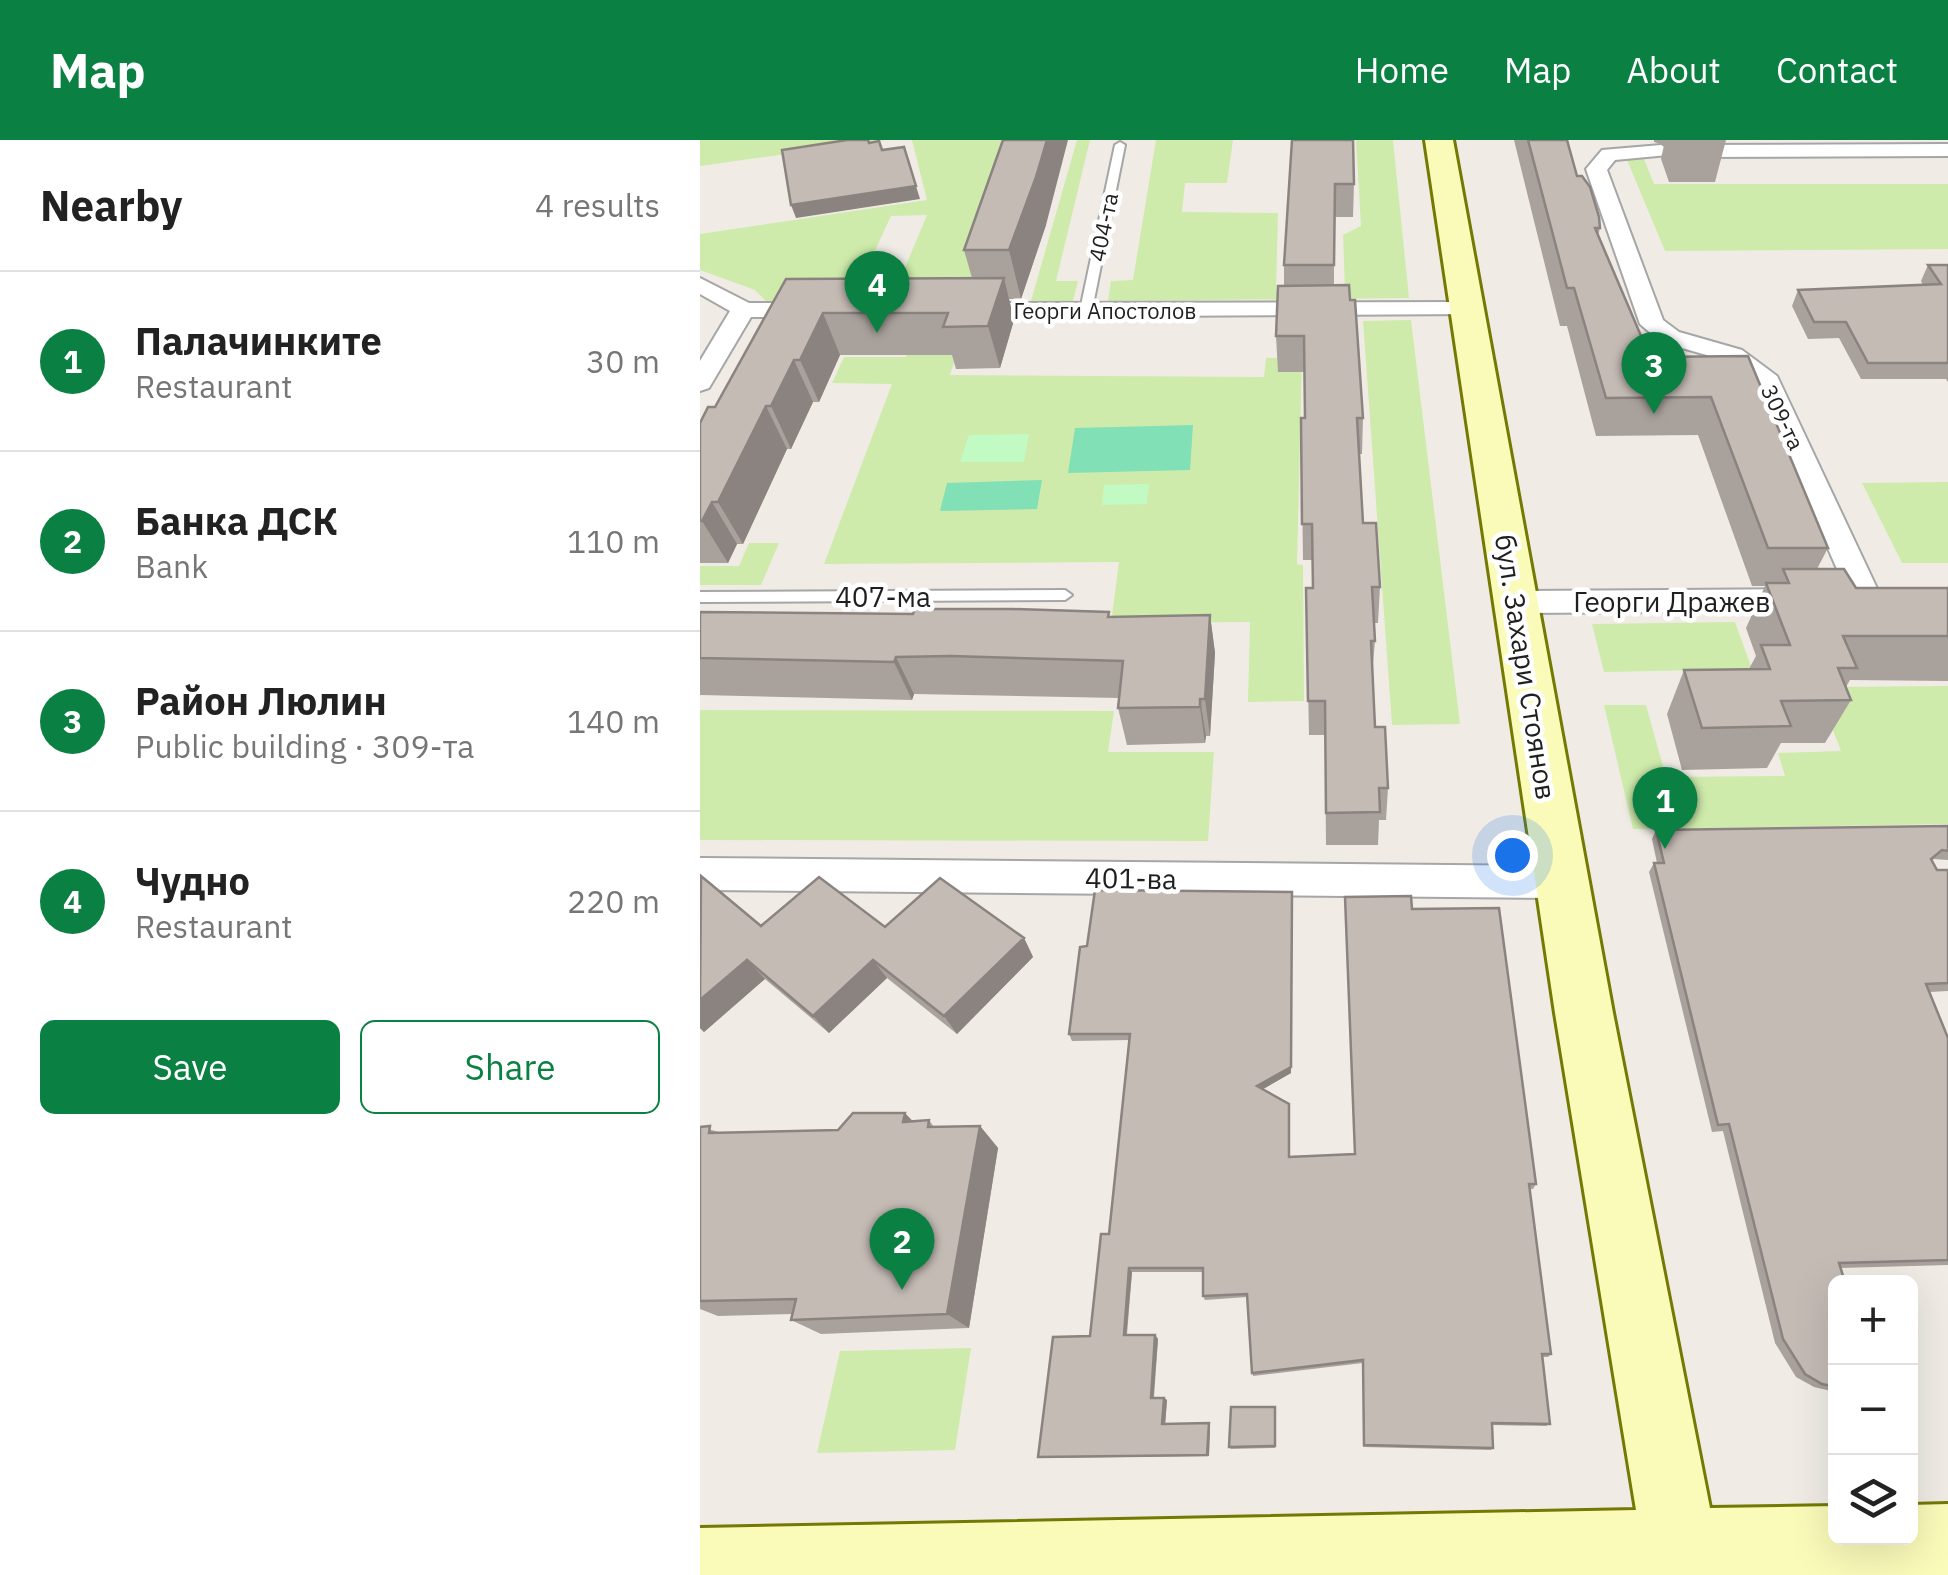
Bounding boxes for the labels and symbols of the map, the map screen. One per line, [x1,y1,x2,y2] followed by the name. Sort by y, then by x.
[1082,190,1124,264] street label: 404-та
[844,250,910,333] pin: 4
[1013,296,1197,325] street label: Георги Апостолов
[1622,332,1686,414] pin: 3
[1755,379,1811,455] street label: 309-та
[1487,532,1565,802] street label: бул. Захари Стоянов
[835,578,931,615] street label: 407-ма
[1573,583,1771,620] street label: Георги Дражев
[1632,766,1698,849] pin: 1
[1487,830,1538,881] your location
[1085,859,1177,897] street label: 401-ва
[870,1208,934,1290] pin: 2

